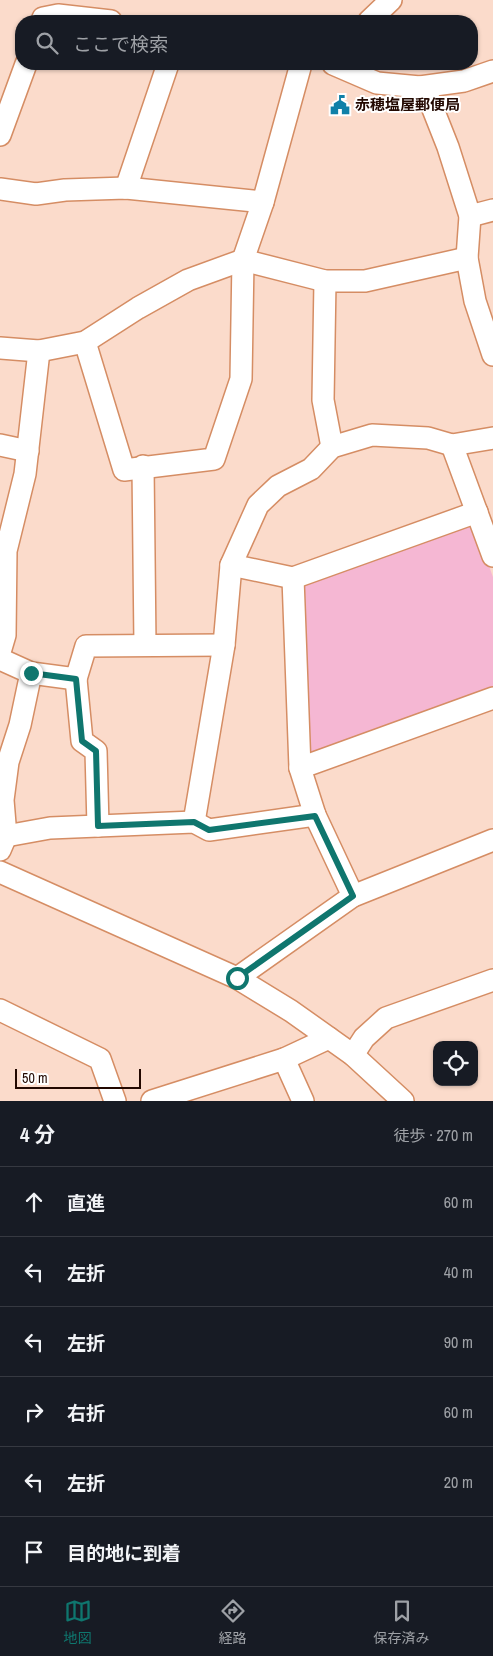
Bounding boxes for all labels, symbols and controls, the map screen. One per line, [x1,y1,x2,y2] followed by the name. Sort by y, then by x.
[15,15,478,70] search box
[33,29,61,57] icon: search
[73,31,168,57] text: ここで検索
[329,94,351,116] public building icon: 赤穂塩屋郵便局
[355,94,460,115] place label: 赤穂塩屋郵便局
[20,662,43,685] route end
[226,967,249,990] route start
[433,1041,478,1086] map controls
[433,1041,478,1086] button: locate
[15,1066,141,1089] scale bar
[22,1069,48,1087] text: 50 m
[20,1120,55,1149] text: 4 分
[394,1124,473,1146] text: 徒歩 · 270 m
[20,1188,48,1216] icon: ahead
[67,1190,105,1216] text: 直進
[444,1191,473,1213] text: 60 m
[20,1258,48,1286] icon: left
[67,1260,105,1286] text: 左折
[444,1261,473,1283] text: 40 m
[20,1328,48,1356] icon: left
[67,1330,105,1356] text: 左折
[444,1331,473,1353] text: 90 m
[20,1398,48,1426] icon: right
[67,1400,105,1426] text: 右折
[444,1401,473,1423] text: 60 m
[20,1468,48,1496] icon: left
[67,1470,105,1496] text: 左折
[444,1471,473,1493] text: 20 m
[20,1538,48,1566] icon: arrive
[67,1540,181,1566] text: 目的地に到着
[64,1597,92,1647] tab: 地図
[219,1597,247,1647] tab: 経路
[374,1597,430,1647] tab: 保存済み

